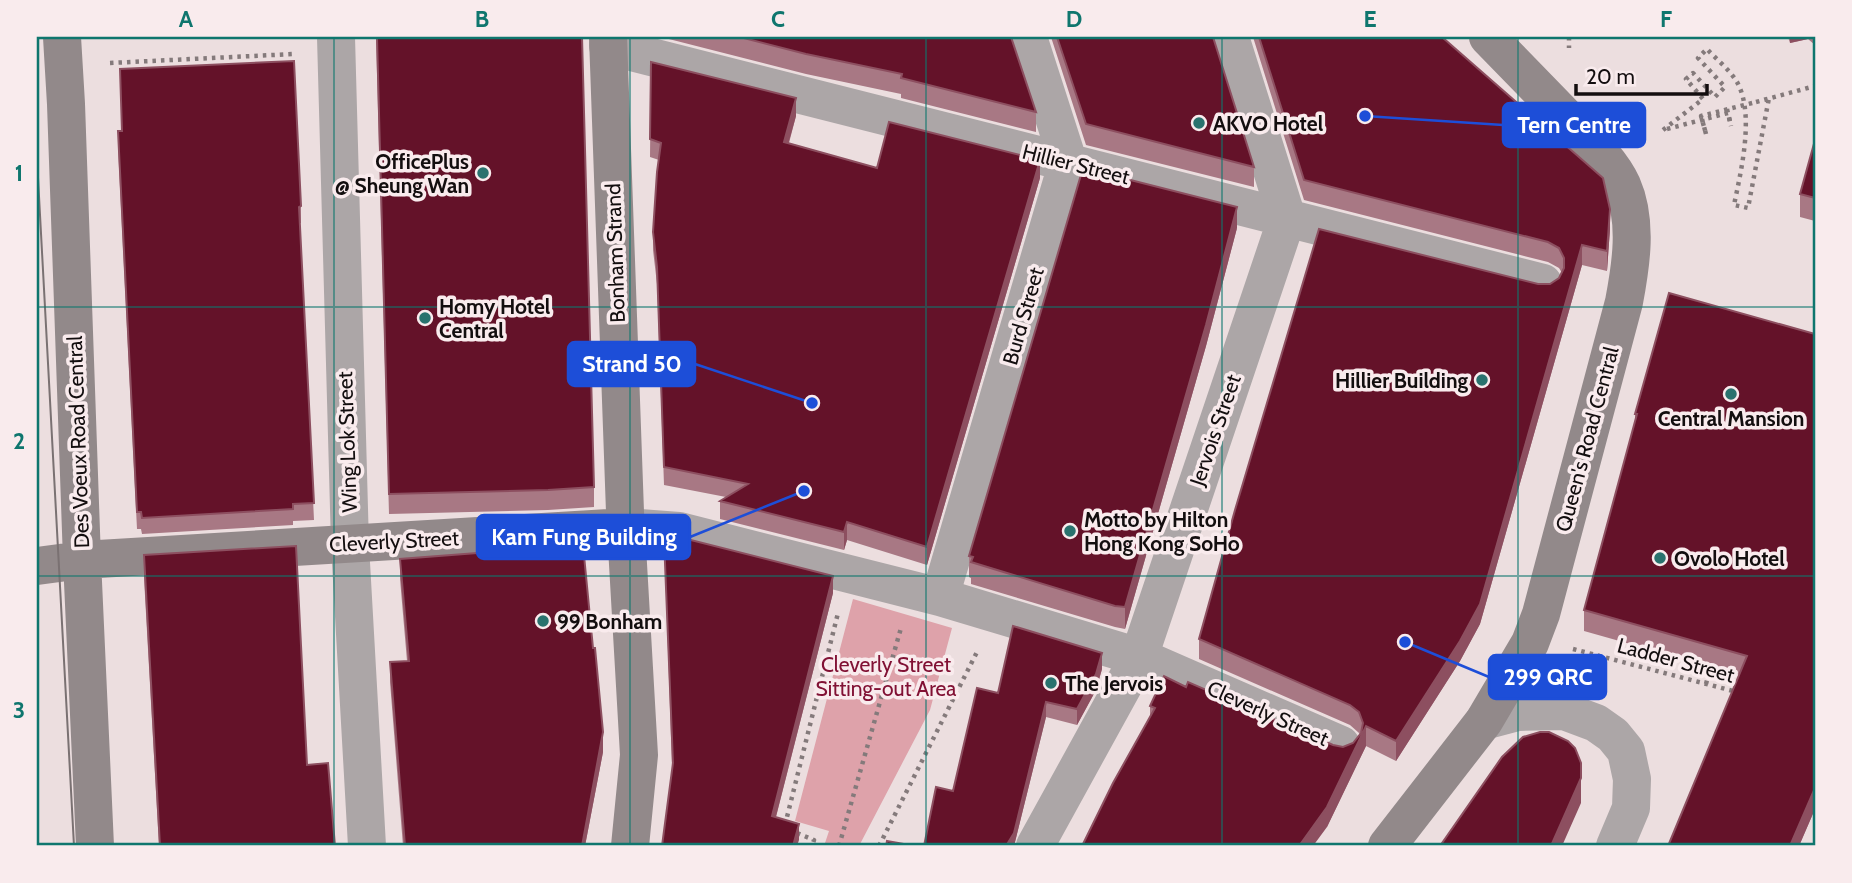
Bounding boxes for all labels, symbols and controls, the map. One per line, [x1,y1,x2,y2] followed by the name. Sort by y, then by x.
[179,5,194,33] text: A
[475,5,489,33] text: B
[771,5,785,33] text: C
[1066,5,1082,33] text: D
[1363,5,1377,33] text: E
[1660,5,1672,33] text: F
[1576,52,1707,96] scale bar
[1586,64,1635,89] text: 20 m
[1503,103,1645,147] callout: Tern Centre
[1213,111,1324,136] place label: AKVO Hotel
[1517,111,1631,139] text: Tern Centre
[1191,115,1207,131] marker: AKVO Hotel
[1020,139,1132,189] street label: Hillier Street
[335,149,469,198] place label: OfficePlus @ Sheung Wan
[15,159,23,187] text: 1
[475,165,491,181] marker: OfficePlus @ Sheung Wan
[600,183,630,323] street label: Bonham Strand
[997,264,1049,368] street label: Burd Street
[439,294,551,343] place label: Homy Hotel Central
[417,310,433,326] marker: Homy Hotel Central
[62,335,94,549] street label: Des Voeux Road Central
[568,342,695,386] callout: Strand 50
[1550,344,1624,534] street label: Queen's Road Central
[582,350,682,378] text: Strand 50
[1335,368,1468,393] place label: Hillier Building
[332,371,362,513] street label: Wing Lok Street
[1184,371,1246,490] street label: Jervois Street
[1474,372,1490,388] marker: Hillier Building
[1723,386,1739,402] marker: Central Mansion
[1658,406,1804,431] place label: Central Mansion
[13,427,25,455] text: 2
[1084,507,1240,556] place label: Motto by Hilton Hong Kong SoHo
[477,515,690,559] callout: Kam Fung Building
[491,523,677,551] text: Kam Fung Building
[1062,523,1078,539] marker: Motto by Hilton Hong Kong SoHo
[328,525,460,557] street label: Cleverly Street
[1674,546,1785,571] place label: Ovolo Hotel
[1652,550,1668,566] marker: Ovolo Hotel
[557,609,662,634] place label: 99 Bonham
[535,613,551,629] marker: 99 Bonham
[1615,632,1737,688] street label: Ladder Street
[816,652,956,701] park label: Cleverly Street Sitting-out Area
[1489,655,1606,699] callout: 299 QRC
[1503,663,1593,691] text: 299 QRC
[1065,671,1163,696] place label: The Jervois
[1043,675,1059,691] marker: The Jervois
[1203,675,1333,751] street label: Cleverly Street
[13,696,25,724] text: 3

